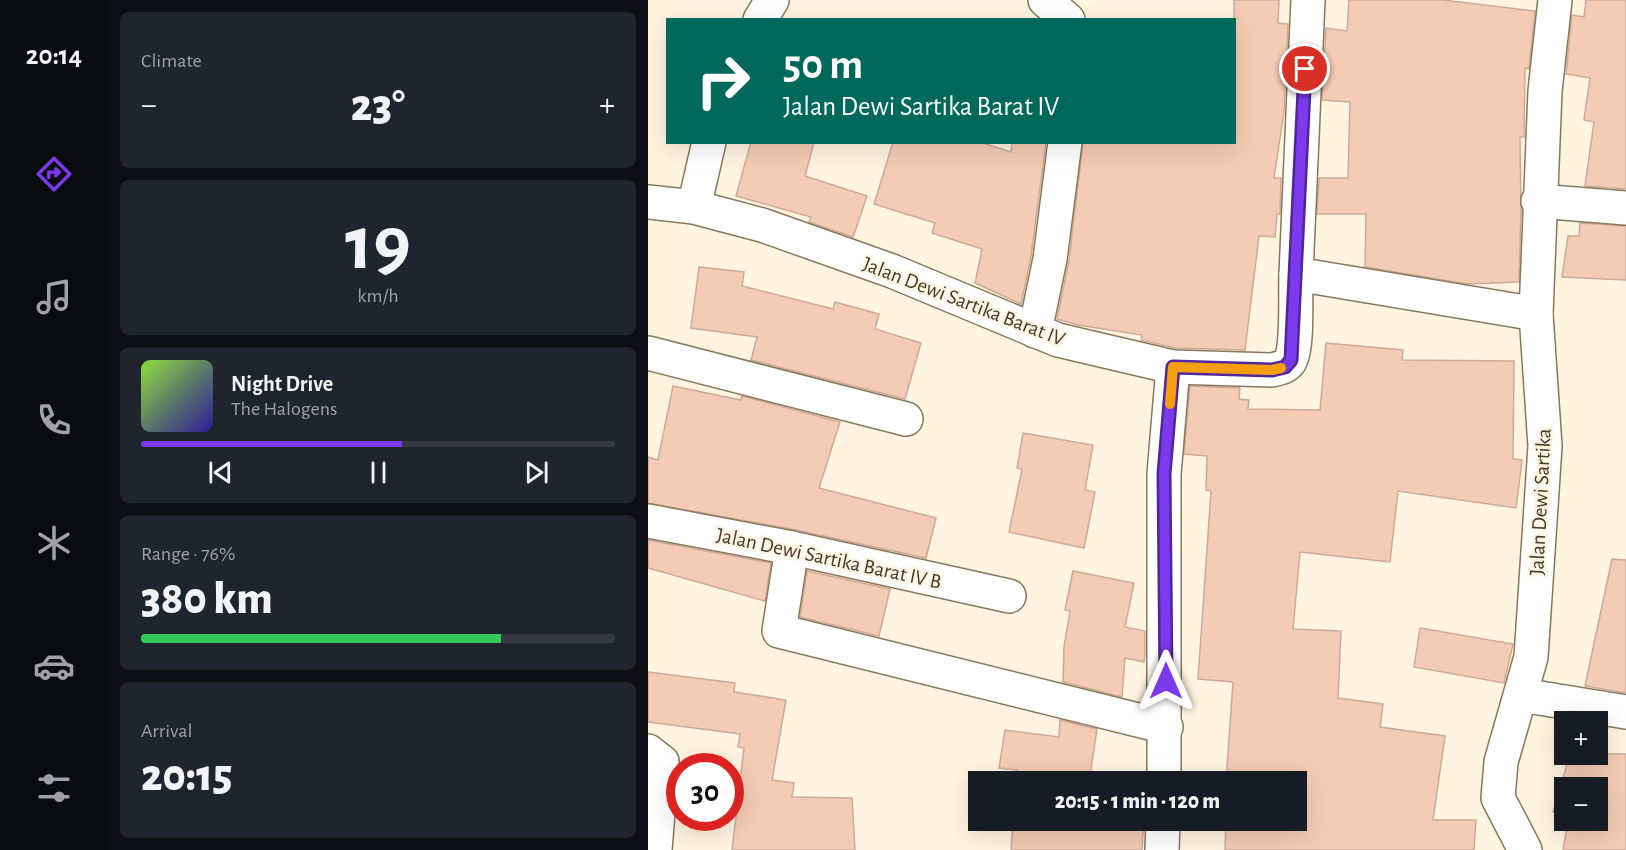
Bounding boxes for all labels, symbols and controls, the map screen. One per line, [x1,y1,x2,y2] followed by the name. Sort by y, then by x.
[26,42,82,69] text: 20:14
[684,42,762,120] icon: right
[1279,43,1330,94] pin
[783,44,863,86] text: 50 m
[141,51,202,71] text: Climate
[1288,52,1321,85] icon: arrive
[351,84,405,129] text: 23°
[141,89,157,122] text: −
[599,89,615,122] text: +
[783,93,1059,120] text: Jalan Dewi Sartika Barat IV
[33,153,75,195] icon: directions
[345,206,411,284] text: 19
[860,253,1068,350] street label: Jalan Dewi Sartika Barat IV
[33,276,75,318] icon: music
[357,286,399,306] text: km/h
[231,373,333,395] text: Night Drive
[33,399,75,441] icon: phone
[231,399,337,419] text: The Halogens
[1526,428,1555,576] street label: Jalan Dewi Sartika
[204,456,237,489] icon: previous
[362,456,395,489] icon: pause
[520,456,553,489] icon: next
[33,522,75,564] icon: climate
[714,524,943,593] street label: Jalan Dewi Sartika Barat IV B
[141,544,235,564] text: Range · 76%
[141,577,273,622] text: 380 km
[33,645,75,687] icon: car
[1134,649,1198,713] position arrow
[1554,711,1608,831] map controls
[1554,711,1608,765] button: +
[141,721,192,741] text: Arrival
[666,753,744,831] speed limit sign: 30
[141,754,232,799] text: 20:15
[33,767,75,809] icon: filters
[1554,777,1608,831] button: −
[1055,790,1220,812] text: 20:15 · 1 min · 120 m

